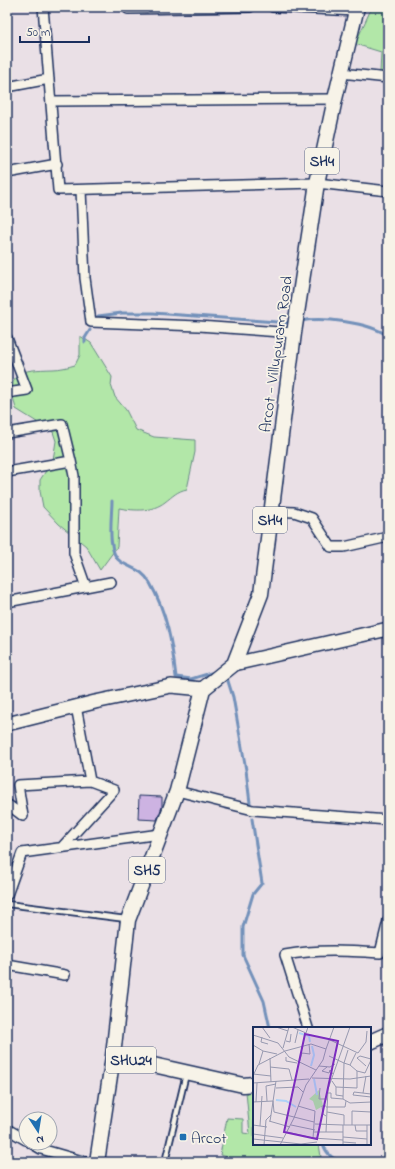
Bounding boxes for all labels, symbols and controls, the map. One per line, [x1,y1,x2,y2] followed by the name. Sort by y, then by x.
[20,18,89,44] scale bar
[26,24,50,42] text: 50 m
[305,148,339,174] road number: SH4
[254,274,300,434] street label: Arcot - Villupuram Road
[253,507,287,533] road number: SH4
[129,857,165,883] road number: SH5
[253,1027,371,1145] inset map
[106,1047,156,1073] road number: SHU24
[18,1111,58,1151] north arrow
[191,1127,227,1151] place label: Arcot
[35,1131,45,1148] text: N
[178,1132,188,1142] marker: Arcot

